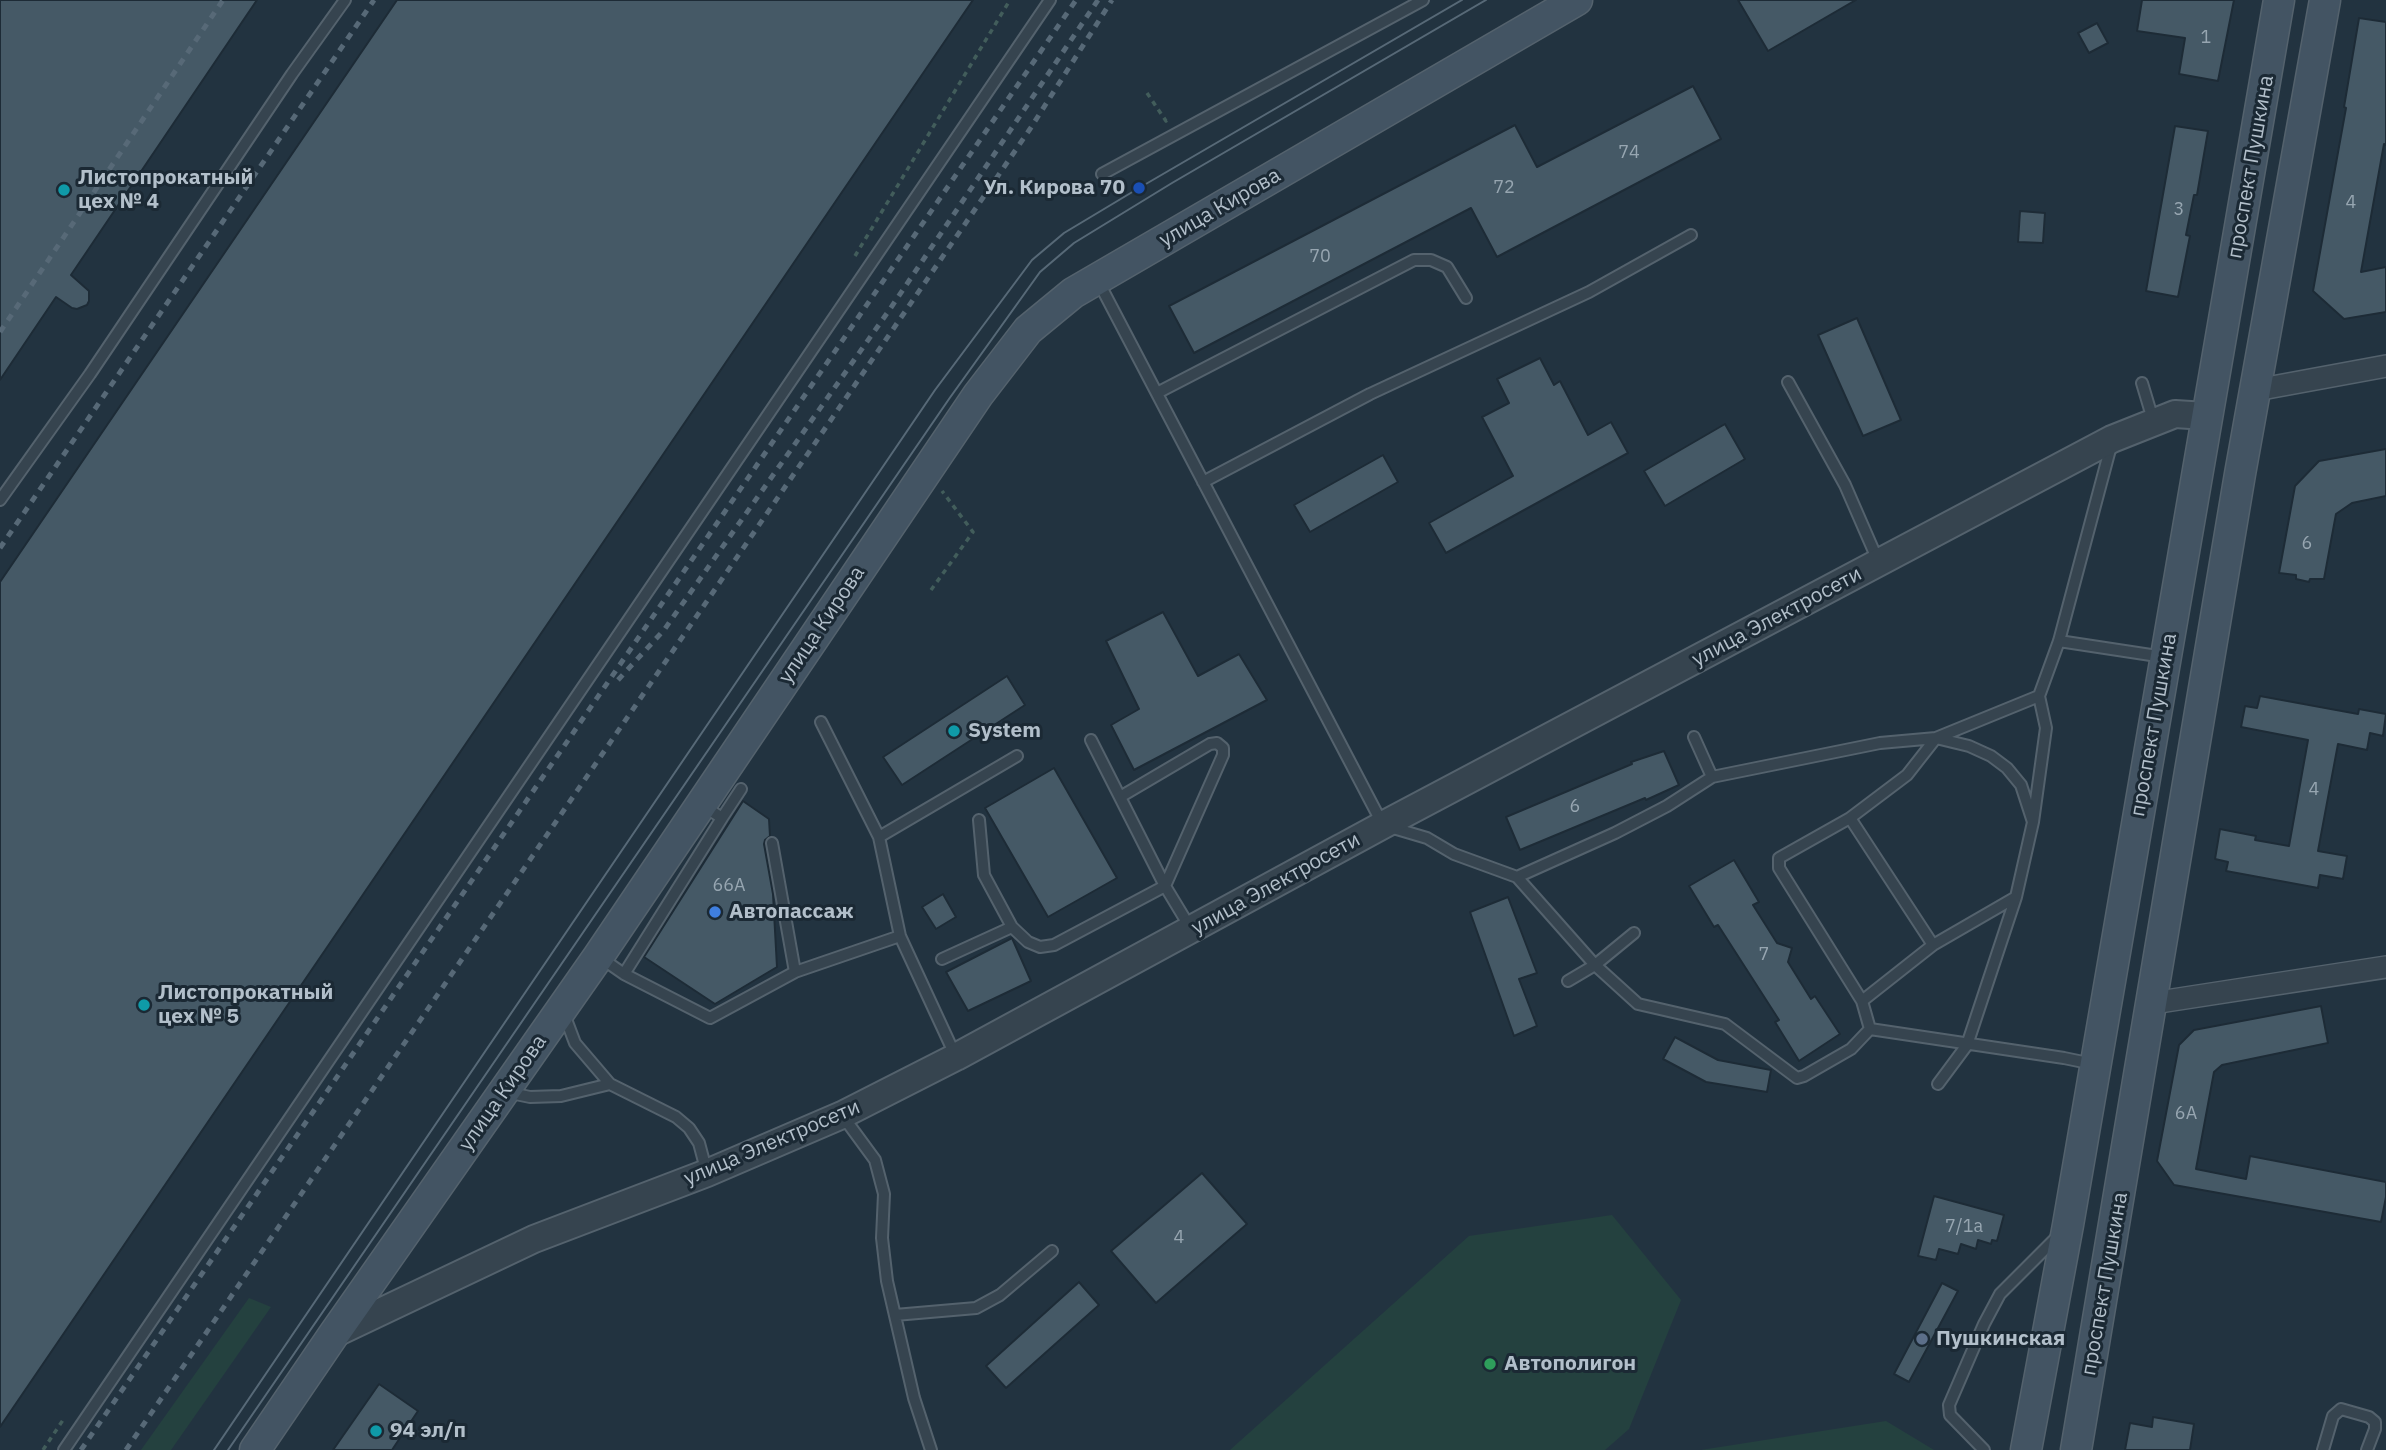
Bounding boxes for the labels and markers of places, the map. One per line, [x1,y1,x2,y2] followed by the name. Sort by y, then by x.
[78,165,253,215] place label: Листопрокатный цех № 4
[983,175,1125,201] place label: Ул. Кирова 70
[1131,180,1147,196] marker: Ул. Кирова 70
[56,182,72,198] marker: Листопрокатный цех № 4
[968,718,1041,744] place label: System
[946,723,962,739] marker: System
[729,899,854,925] place label: Автопассаж
[707,904,723,920] marker: Автопассаж
[158,980,333,1030] place label: Листопрокатный цех № 5
[136,997,152,1013] marker: Листопрокатный цех № 5
[1936,1326,2065,1352] place label: Пушкинская
[1914,1331,1930,1347] marker: Пушкинская
[1504,1351,1636,1377] place label: Автополигон
[1482,1356,1498,1372] marker: Автополигон
[390,1418,466,1444] place label: 94 эл/п
[368,1423,384,1439] marker: 94 эл/п

